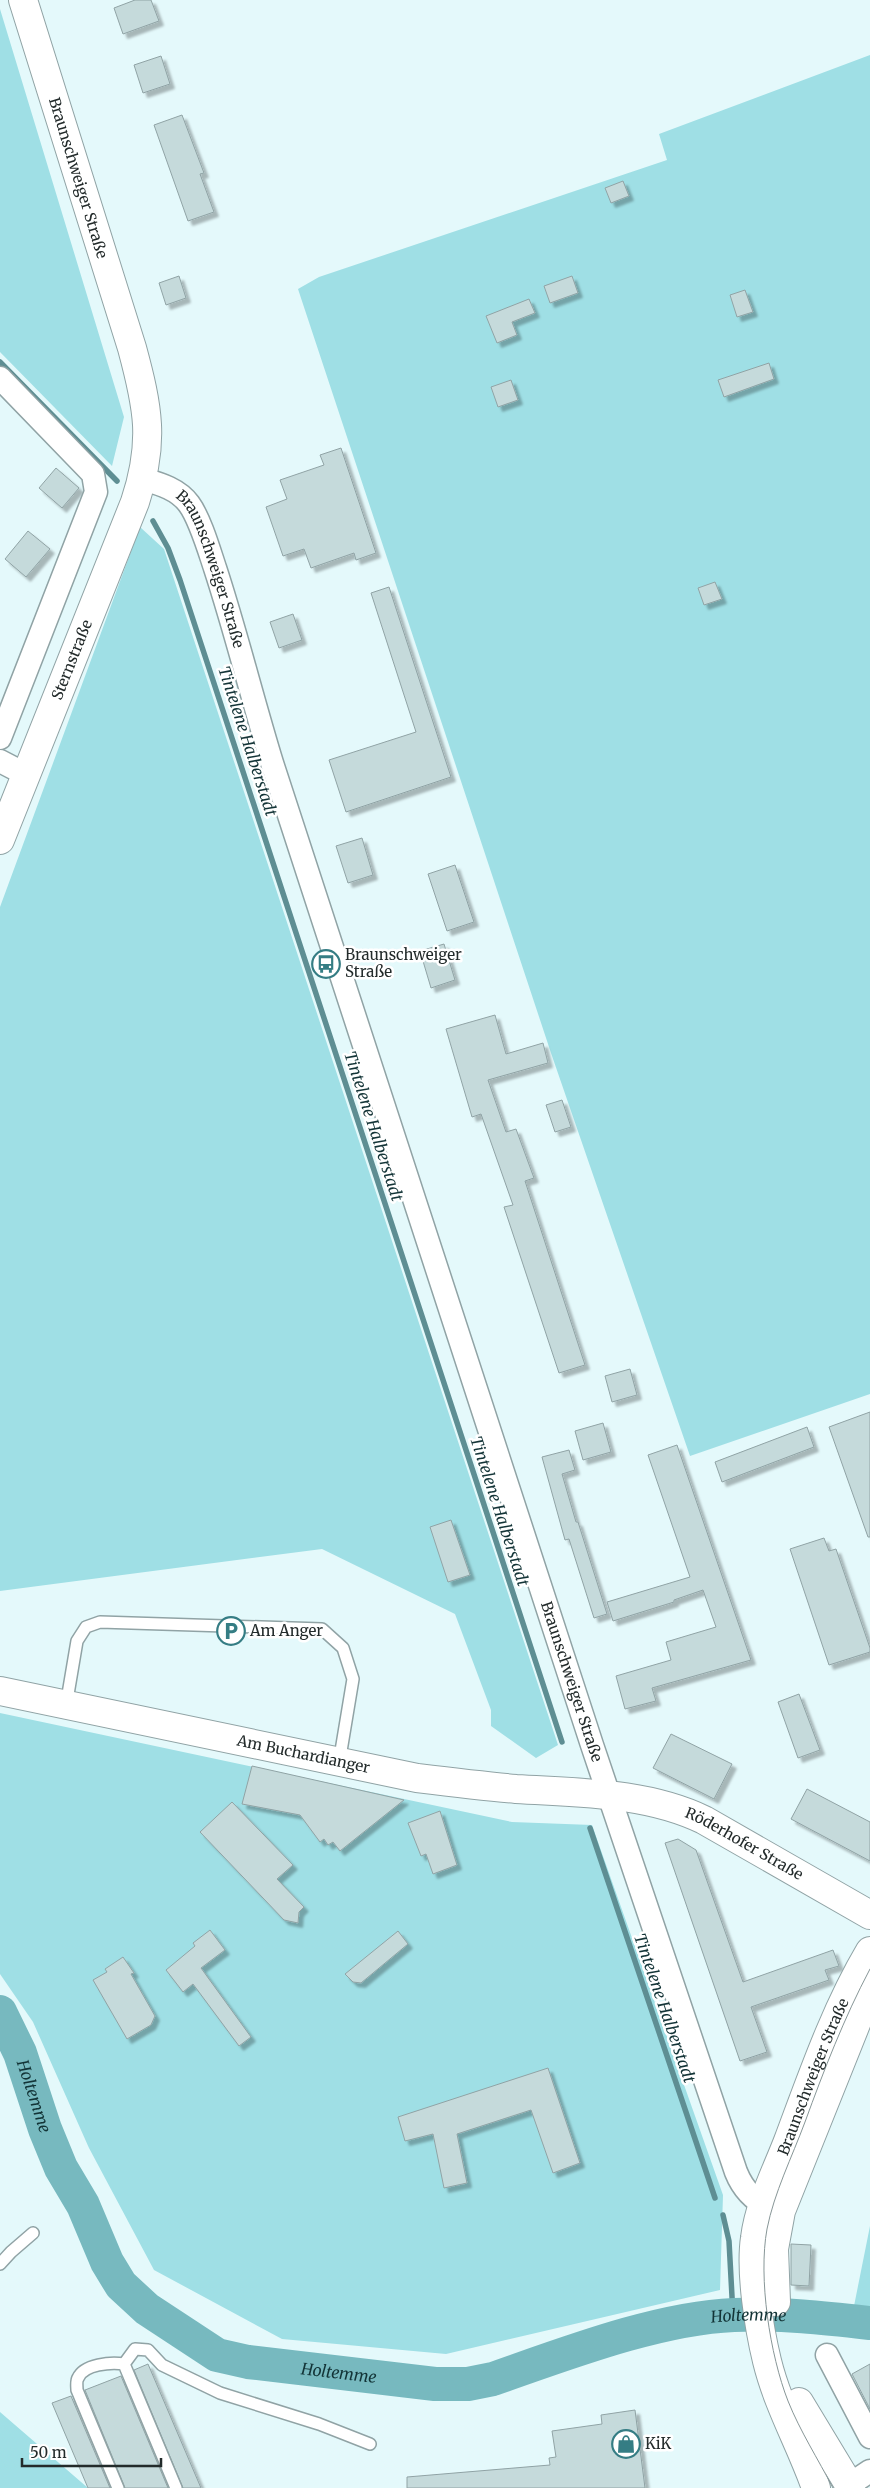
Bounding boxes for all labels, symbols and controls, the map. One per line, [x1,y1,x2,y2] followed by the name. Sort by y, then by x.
[45,95,112,261] street label: Braunschweiger Straße
[172,486,249,650] street label: Braunschweiger Straße
[47,617,96,703] street label: Sternstraße
[214,663,282,819] water label: Tintelene Halberstadt
[345,945,462,981] place label: Braunschweiger Straße
[311,949,341,979] bus stop icon: Braunschweiger Straße
[340,1048,408,1204] water label: Tintelene Halberstadt
[466,1433,534,1589] water label: Tintelene Halberstadt
[537,1599,607,1764] street label: Braunschweiger Straße
[216,1616,246,1646] parking icon: Am Anger
[249,1621,323,1640] place label: Am Anger
[234,1730,372,1777] street label: Am Buchardianger
[683,1803,807,1884] street label: Röderhofer Straße
[630,1931,700,2086] water label: Tintelene Halberstadt
[773,1995,853,2158] street label: Braunschweiger Straße
[13,2056,56,2135] water label: Holtemme
[709,2305,787,2327] water label: Holtemme
[299,2358,378,2387] water label: Holtemme
[611,2429,641,2459] shop icon: KiK
[645,2434,672,2453] place label: KiK
[22,2436,161,2468] scale bar
[30,2443,67,2462] text: 50 m

